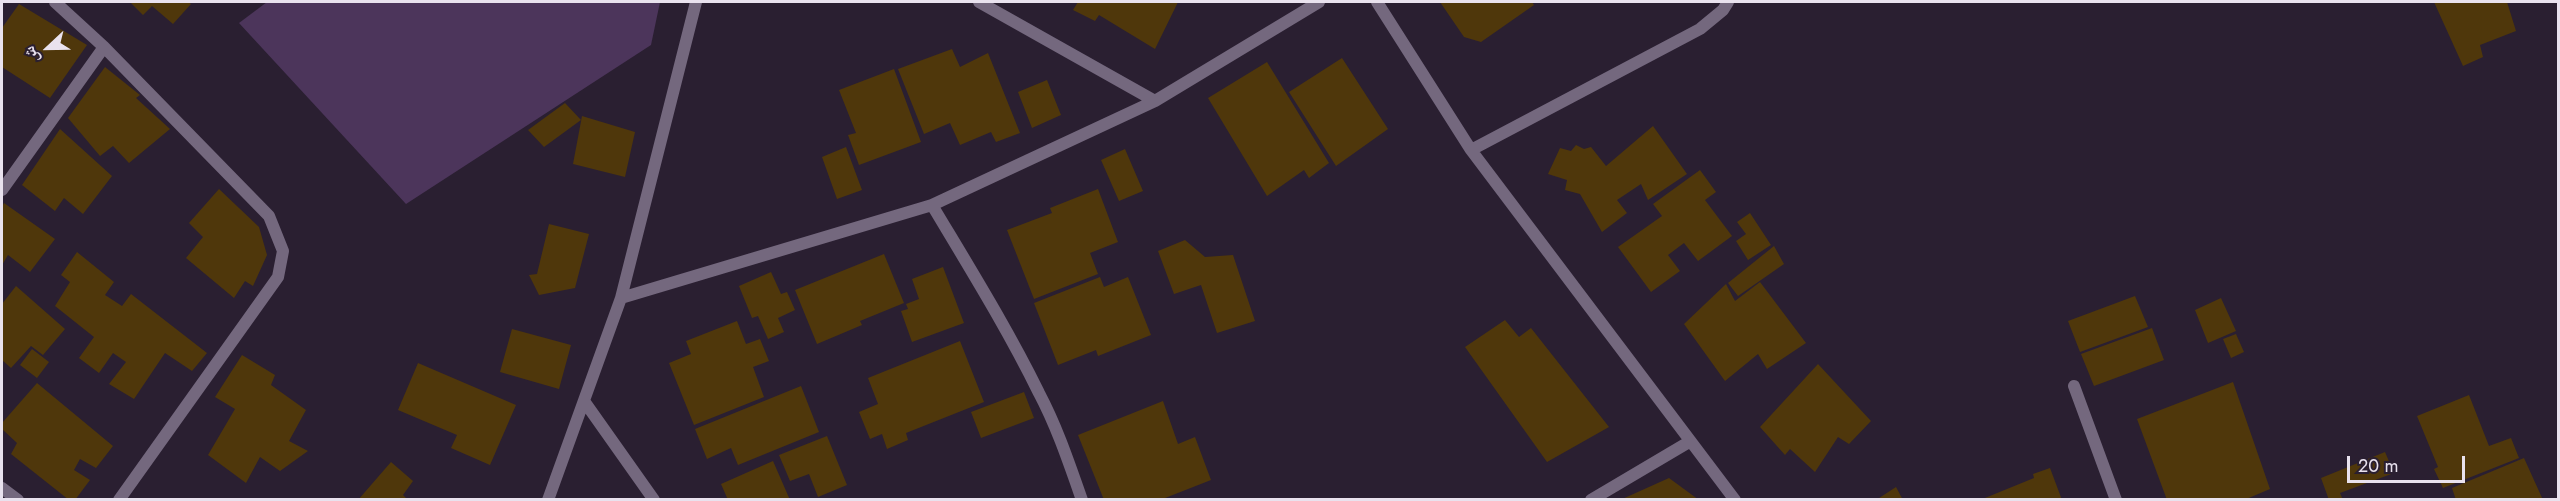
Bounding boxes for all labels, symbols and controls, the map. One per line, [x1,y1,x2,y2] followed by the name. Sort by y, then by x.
[18,18,78,78] north arrow
[17,43,45,67] text: ش
[2350,444,2468,482] scale bar
[2358,453,2398,479] text: 20 m

